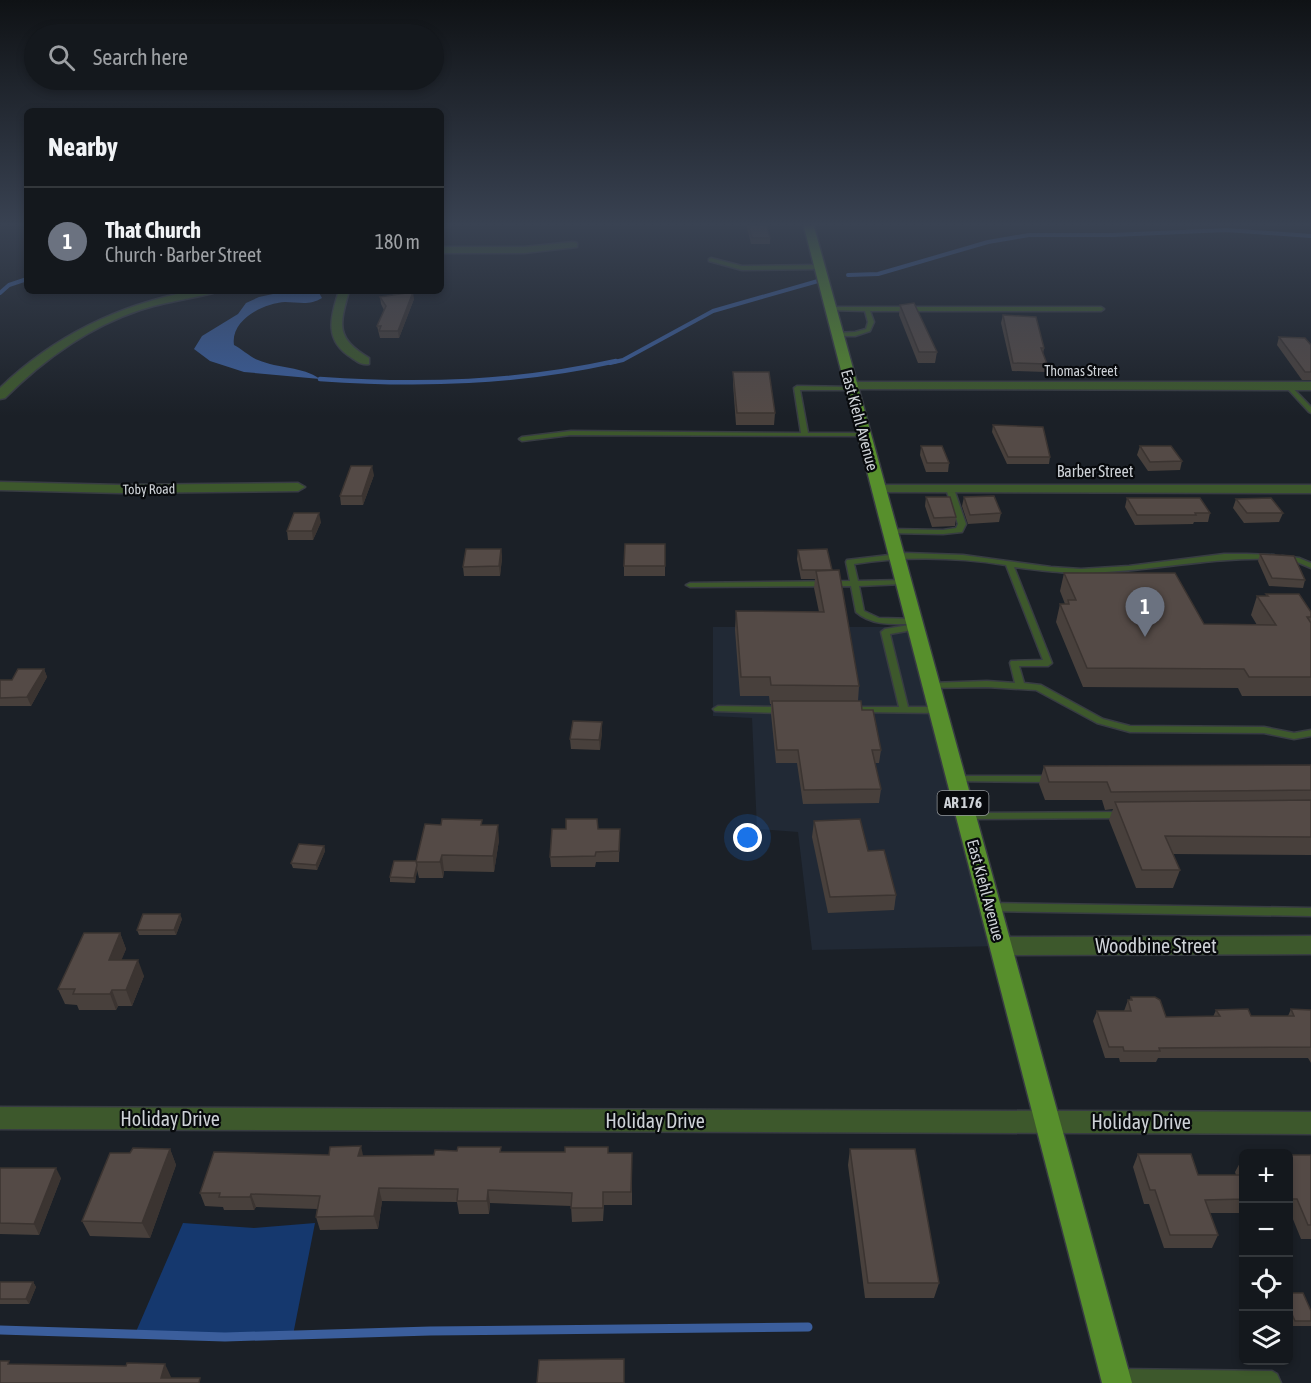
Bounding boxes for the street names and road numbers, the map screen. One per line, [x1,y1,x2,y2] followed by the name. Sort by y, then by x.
[1044,363,1118,379] street label: Thomas Street
[838,367,882,473] street label: East Kiehl Avenue
[1057,462,1134,480] street label: Barber Street
[122,481,176,497] street label: Toby Road
[938,791,988,815] road number: AR 176
[964,837,1008,943] street label: East Kiehl Avenue
[1095,934,1217,957] street label: Woodbine Street
[120,1107,220,1130] street label: Holiday Drive
[605,1109,705,1132] street label: Holiday Drive
[1091,1110,1191,1133] street label: Holiday Drive

